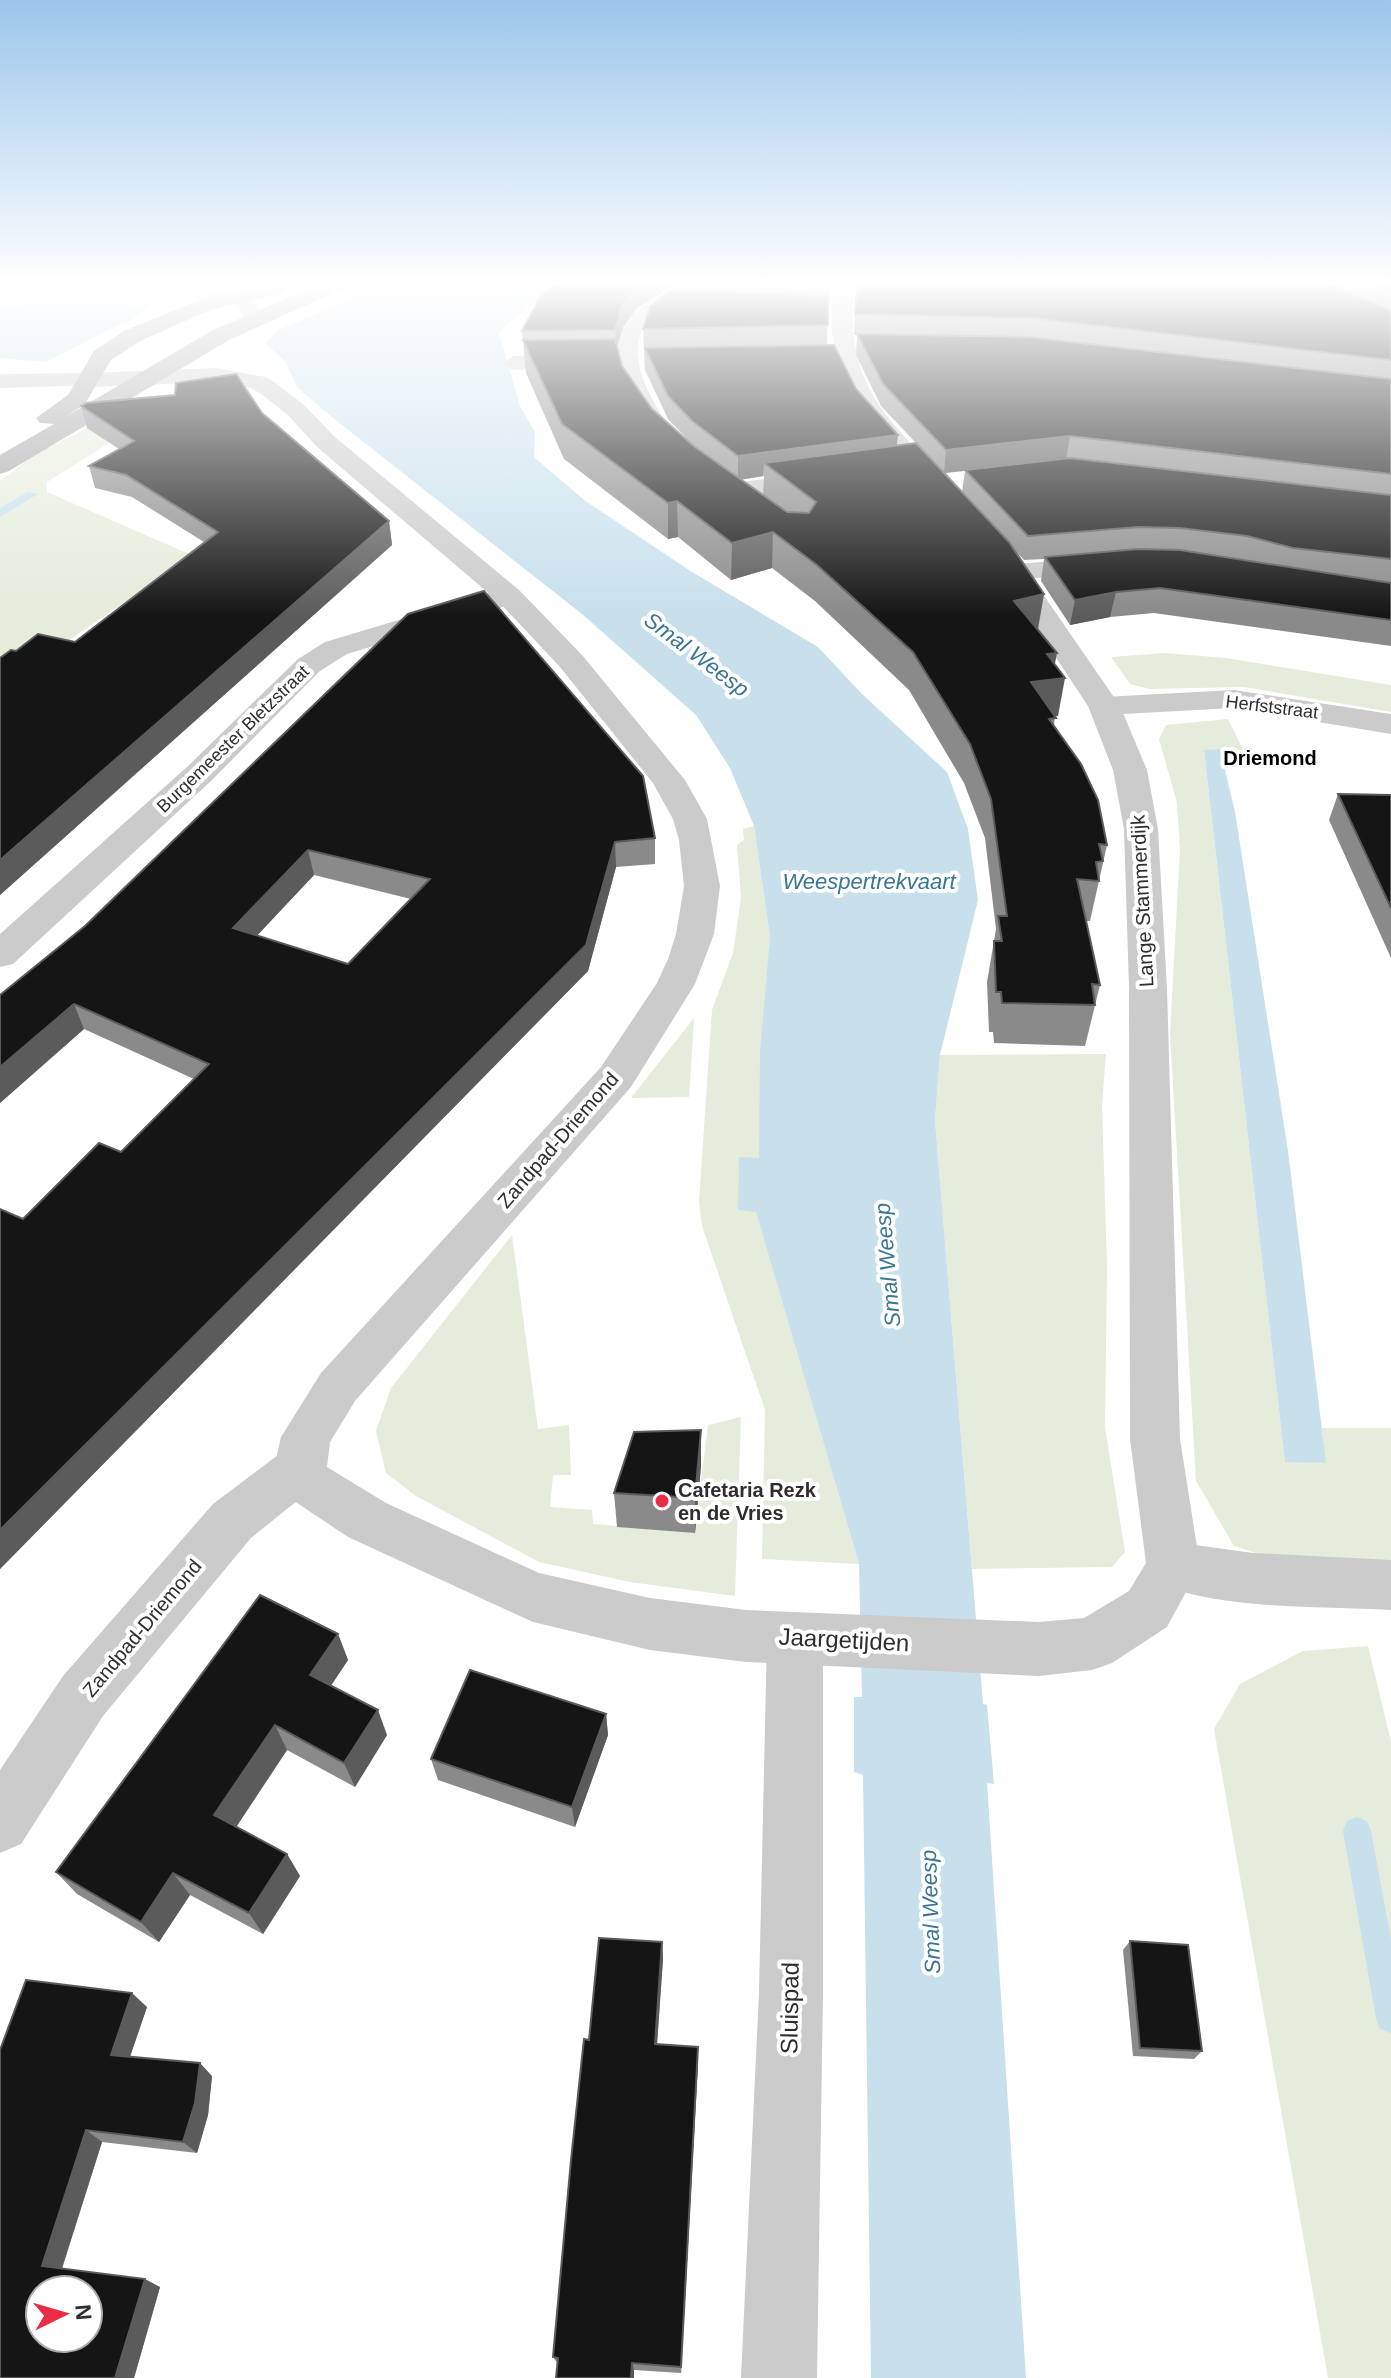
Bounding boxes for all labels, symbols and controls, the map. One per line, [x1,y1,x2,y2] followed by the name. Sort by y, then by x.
[640,607,754,702] water label: Smal Weesp
[153,661,313,817] street label: Burgemeester Bletzstraat
[1225,691,1319,723] street label: Herfststraat
[1223,747,1317,769] district label: Driemond
[1126,813,1157,988] street label: Lange Stammerdijk
[782,869,956,894] water label: Weespertrekvaart
[493,1068,623,1212] street label: Zandpad-Driemond
[870,1202,905,1328] water label: Smal Weesp
[678,1479,817,1524] place label: Cafetaria Rezk en de Vries
[653,1492,671,1510] marker: Cafetaria Rezk en de Vries
[78,1555,206,1701] street label: Zandpad-Driemond
[778,1623,910,1656] street label: Jaargetijden
[916,1849,945,1975] water label: Smal Weesp
[775,1962,804,2054] street label: Sluispad
[24,2274,104,2354] north arrow
[70,2303,97,2321] text: N

